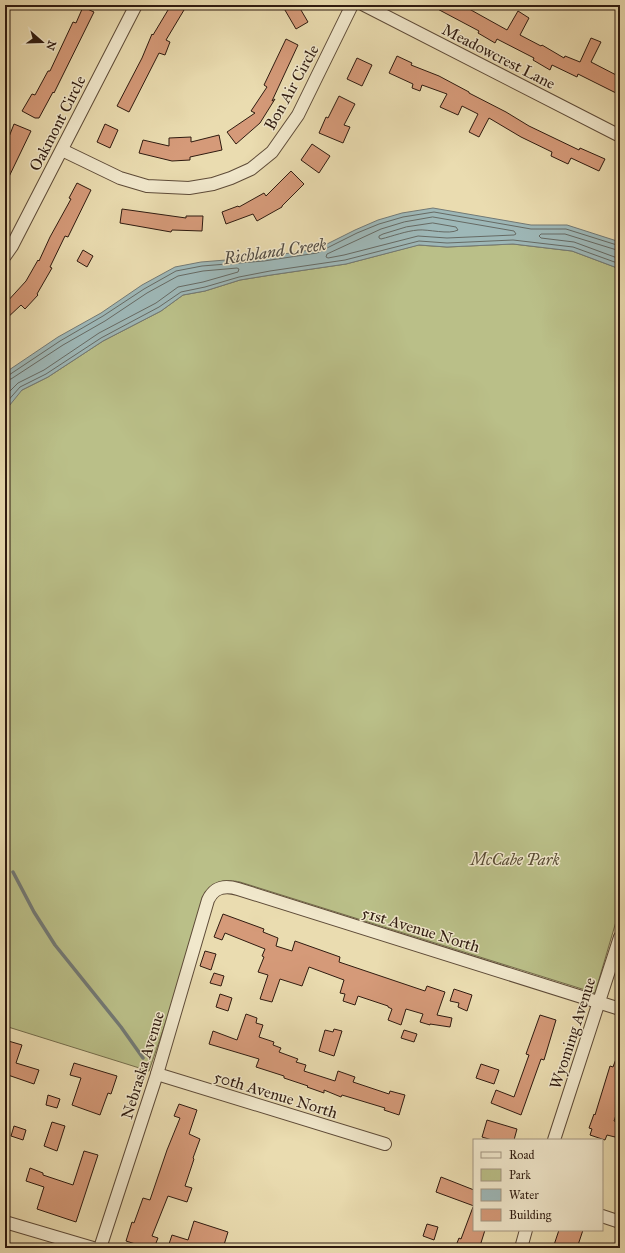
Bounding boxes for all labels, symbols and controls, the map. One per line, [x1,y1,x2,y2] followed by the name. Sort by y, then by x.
[439,20,559,93] street label: Meadowcrest Lane
[22,22,62,62] north arrow
[43,39,59,52] text: N
[260,41,323,133] street label: Bon Air Circle
[25,72,90,174] street label: Oakmont Circle
[221,234,328,269] water label: Richland Creek
[469,850,559,869] park label: McCabe Park
[360,903,482,956] street label: 51st Avenue North
[546,975,600,1092] street label: Wyoming Avenue
[117,1009,168,1121] street label: Nebraska Avenue
[212,1067,340,1122] street label: 50th Avenue North
[473,1139,603,1231] legend
[509,1148,535,1162] text: Road
[509,1168,531,1182] text: Park
[509,1188,539,1202] text: Water
[509,1208,552,1223] text: Building

